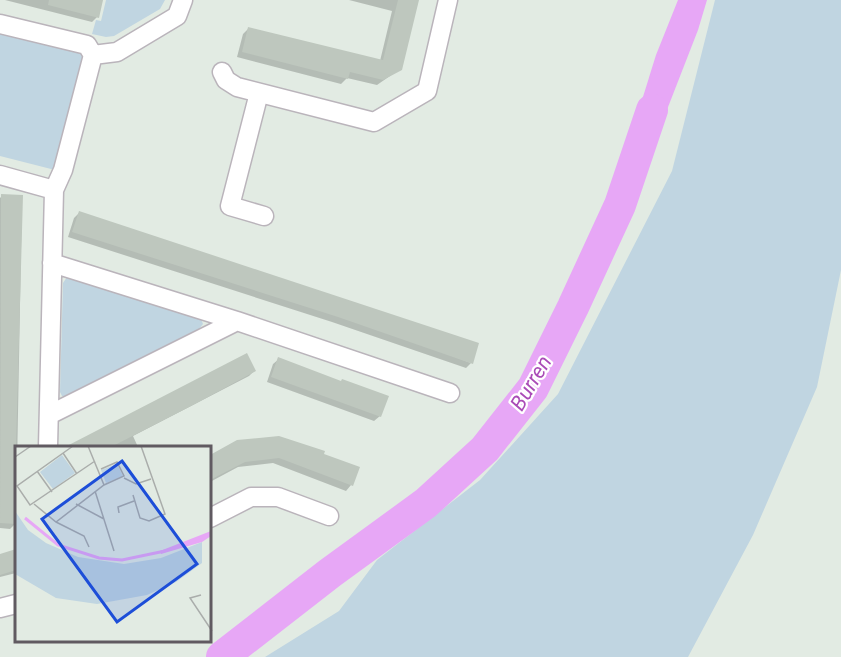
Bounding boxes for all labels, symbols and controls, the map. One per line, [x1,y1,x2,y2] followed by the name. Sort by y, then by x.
[505,351,557,415] water label: Burren
[15,446,212,642] inset map

